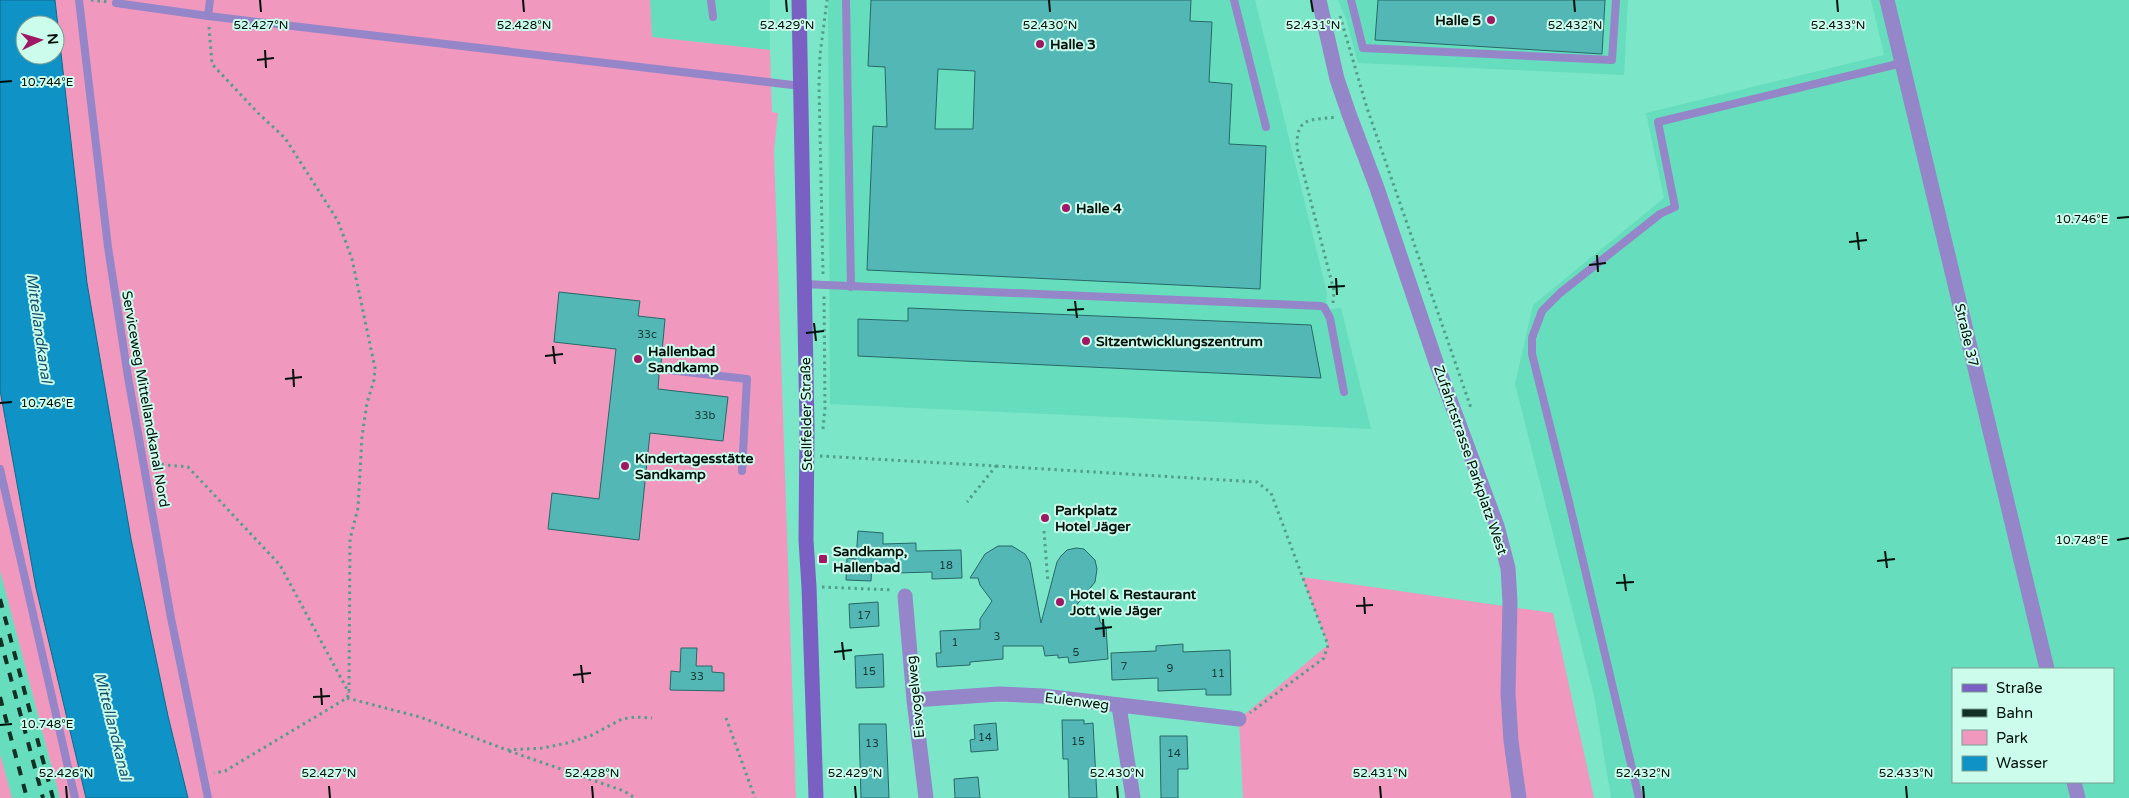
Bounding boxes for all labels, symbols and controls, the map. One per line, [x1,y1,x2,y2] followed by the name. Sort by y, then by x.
[1435,12,1481,29] place label: Halle 5
[1485,14,1497,26] marker: Halle 5
[15,15,65,65] north arrow
[234,18,288,32] text: 52.427°N
[497,18,551,32] text: 52.428°N
[760,18,814,32] text: 52.429°N
[1023,18,1077,32] text: 52.430°N
[1286,18,1340,32] text: 52.431°N
[1548,18,1602,32] text: 52.432°N
[1811,18,1865,32] text: 52.433°N
[43,33,61,45] text: N
[1050,36,1096,53] place label: Halle 3
[1034,38,1046,50] marker: Halle 3
[21,75,74,89] text: 10.744°E
[1076,200,1122,217] place label: Halle 4
[1060,202,1072,214] marker: Halle 4
[2056,212,2109,226] text: 10.746°E
[22,272,56,386] water label: Mittellandkanal
[118,290,173,509] street label: Serviceweg Mittellandkanal Nord
[1951,302,1982,368] street label: Straße 37
[637,328,657,341] house number: 33c
[1096,333,1263,350] place label: Sitzentwicklungszentrum
[1080,335,1092,347] marker: Sitzentwicklungszentrum
[648,343,719,376] place label: Hallenbad Sandkamp
[632,353,644,365] marker: Hallenbad Sandkamp
[797,357,816,471] street label: Stellfelder Straße
[1430,363,1511,558] street label: Zufahrtstrasse Parkplatz West
[21,396,74,410] text: 10.746°E
[695,409,715,422] house number: 33b
[635,450,754,483] place label: Kindertagesstätte Sandkamp
[619,460,631,472] marker: Kindertagesstätte Sandkamp
[1055,502,1131,535] place label: Parkplatz Hotel Jäger
[1039,512,1051,524] marker: Parkplatz Hotel Jäger
[2056,533,2109,547] text: 10.748°E
[833,543,907,576] place label: Sandkamp, Hallenbad
[817,553,829,565] marker: Sandkamp, Hallenbad
[939,559,953,572] house number: 18
[1069,586,1197,619] place label: Hotel & Restaurant Jott wie Jäger
[1054,596,1066,608] marker: Hotel & Restaurant Jott wie Jäger
[857,609,871,622] house number: 17
[994,630,1001,643] house number: 3
[952,636,958,649] house number: 1
[1073,646,1080,659] house number: 5
[903,655,928,739] street label: Eisvogelweg
[1121,660,1128,673] house number: 7
[1167,662,1174,675] house number: 9
[862,665,876,678] house number: 15
[1211,667,1225,680] house number: 11
[1952,668,2114,783] legend
[91,670,136,784] water label: Mittellandkanal
[690,670,704,683] house number: 33
[1996,679,2042,697] text: Straße
[1044,689,1110,714] street label: Eulenweg
[1996,704,2033,722] text: Bahn
[21,717,74,731] text: 10.748°E
[1996,729,2028,747] text: Park
[978,731,992,744] house number: 14
[1071,735,1085,748] house number: 15
[865,737,879,750] house number: 13
[1167,747,1181,760] house number: 14
[1996,754,2048,772] text: Wasser
[39,766,93,780] text: 52.426°N
[302,766,356,780] text: 52.427°N
[565,766,619,780] text: 52.428°N
[828,766,882,780] text: 52.429°N
[1090,766,1144,780] text: 52.430°N
[1353,766,1407,780] text: 52.431°N
[1616,766,1670,780] text: 52.432°N
[1879,766,1933,780] text: 52.433°N

